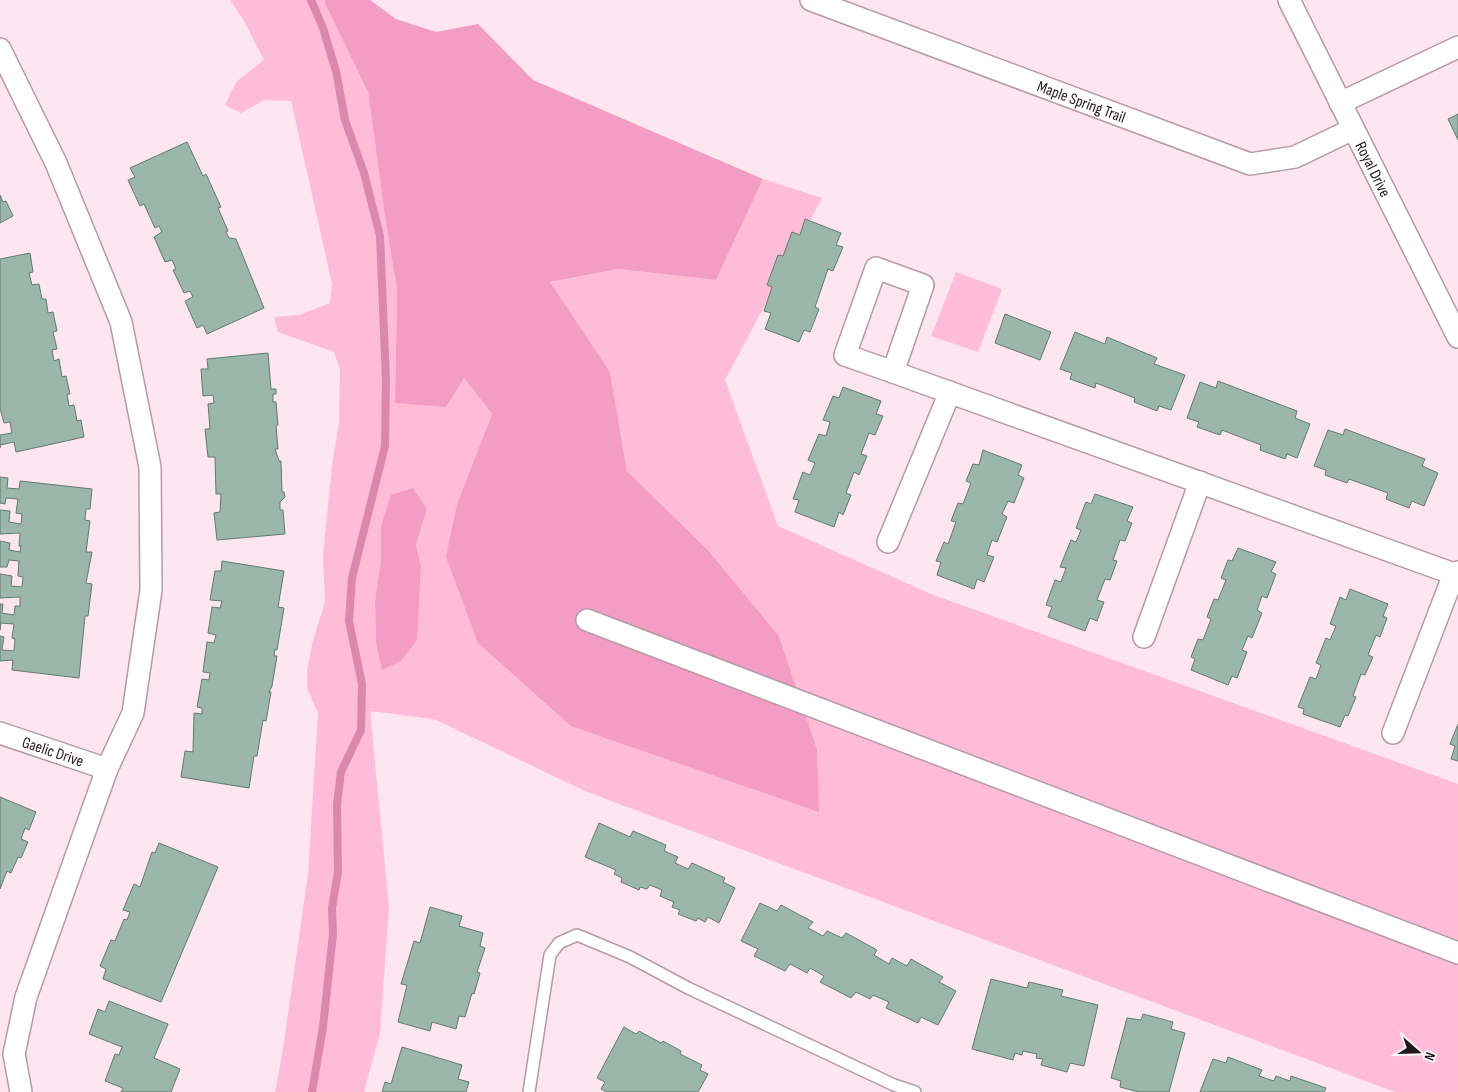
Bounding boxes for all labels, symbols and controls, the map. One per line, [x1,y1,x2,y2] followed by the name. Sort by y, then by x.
[1034,77,1128,128] street label: Maple Spring Trail
[1351,139,1394,200] street label: Royal Drive
[19,733,86,771] street label: Gaelic Drive
[1393,1027,1443,1077] north arrow
[1420,1050,1439,1063] text: N

